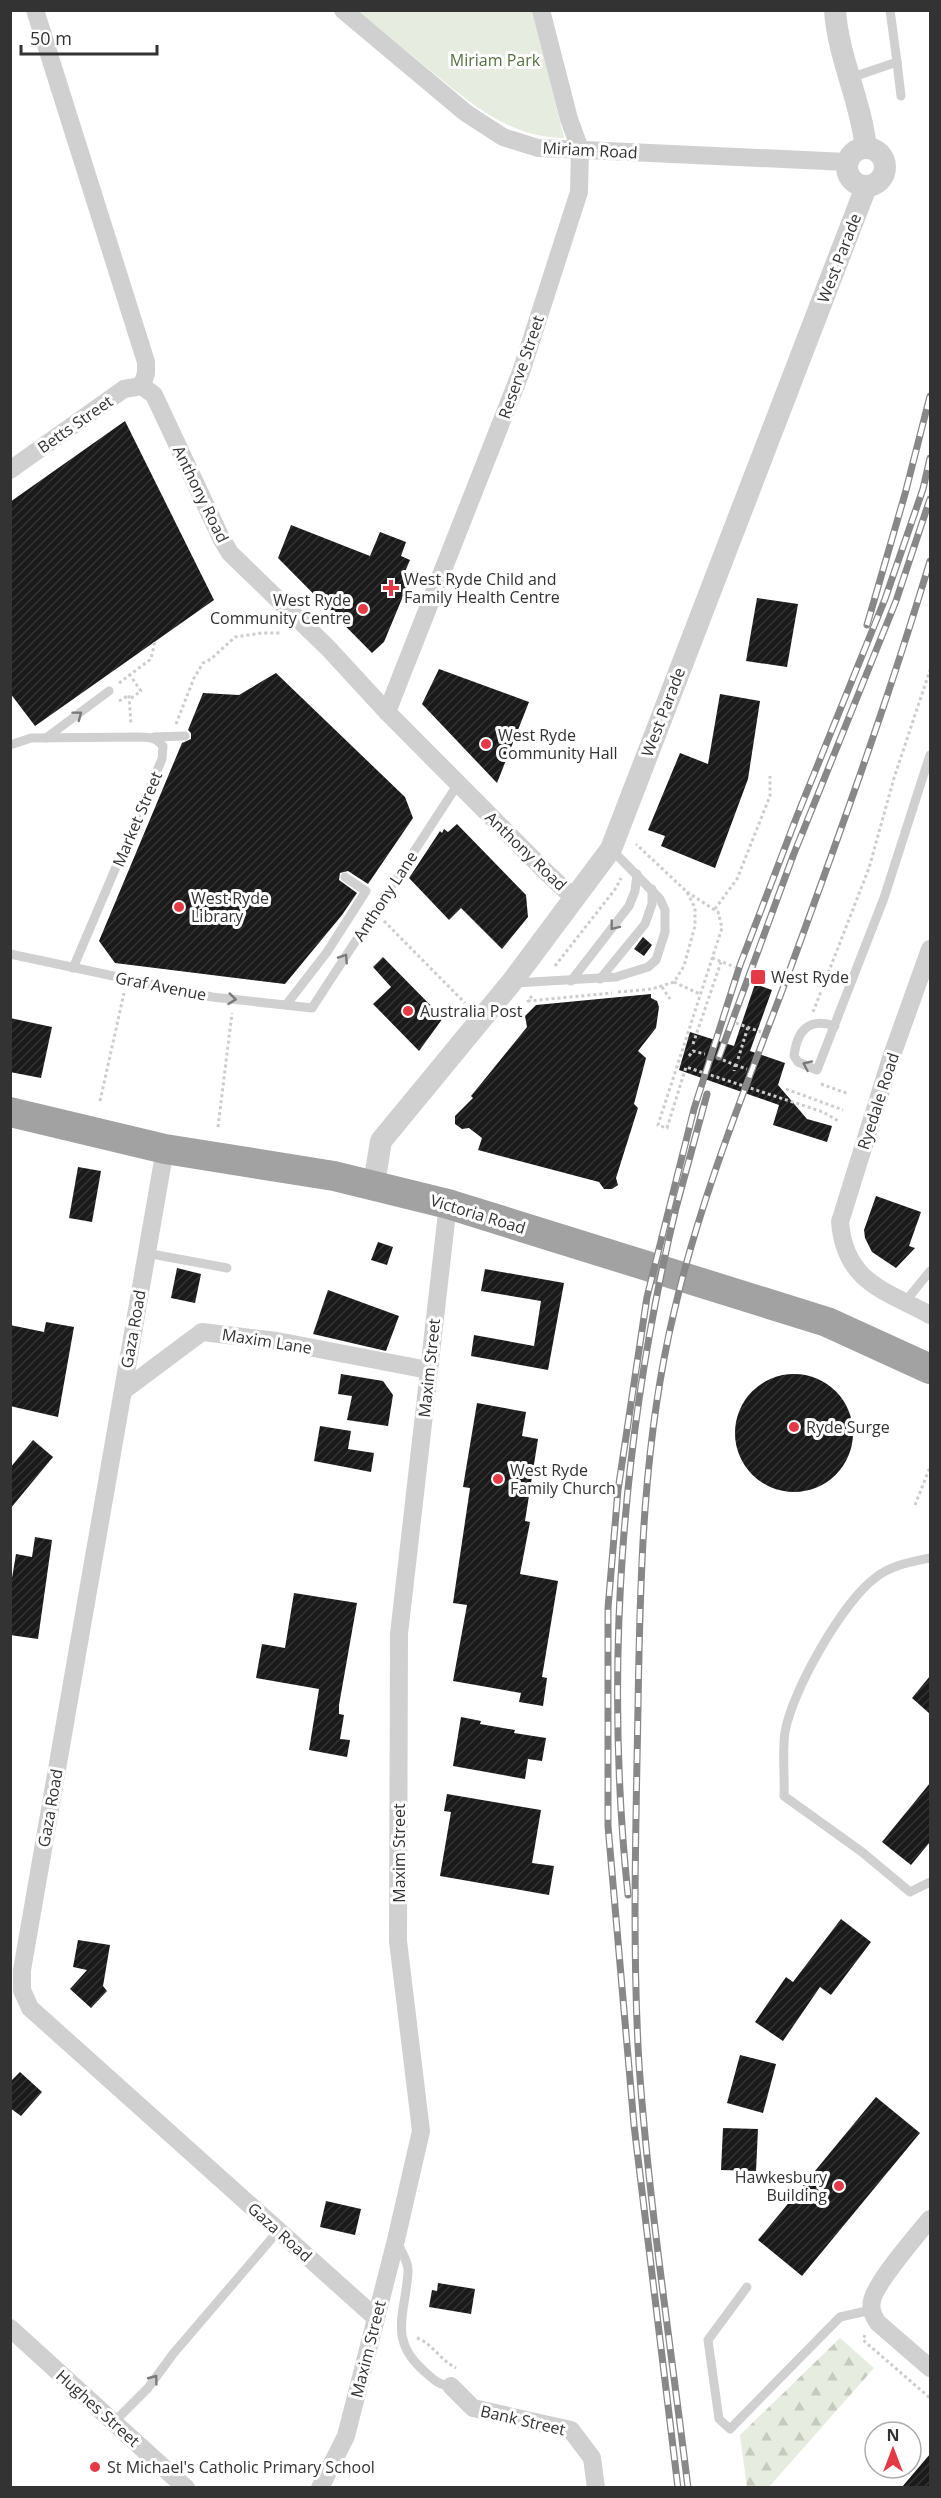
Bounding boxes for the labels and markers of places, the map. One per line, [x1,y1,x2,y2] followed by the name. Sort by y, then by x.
[404,568,560,608] place label: West Ryde Child and Family Health Centre
[382,579,400,597] marker: West Ryde Child and Family Health Centre
[210,589,351,629] place label: West Ryde Community Centre
[356,602,370,616] marker: West Ryde Community Centre
[498,724,618,764] place label: West Ryde Community Hall
[479,737,493,751] marker: West Ryde Community Hall
[191,887,269,927] place label: West Ryde Library
[172,900,186,914] marker: West Ryde Library
[771,966,849,988] place label: West Ryde
[749,968,767,986] marker: West Ryde
[420,1000,523,1022] place label: Australia Post
[401,1004,415,1018] marker: Australia Post
[806,1416,890,1438] place label: Ryde Surge
[787,1420,801,1434] marker: Ryde Surge
[510,1459,616,1499] place label: West Ryde Family Church
[491,1472,505,1486] marker: West Ryde Family Church
[735,2166,828,2206] place label: Hawkesbury Building
[832,2179,846,2193] marker: Hawkesbury Building
[107,2456,375,2478] place label: St Michael's Catholic Primary School
[88,2460,102,2474] marker: St Michael's Catholic Primary School

